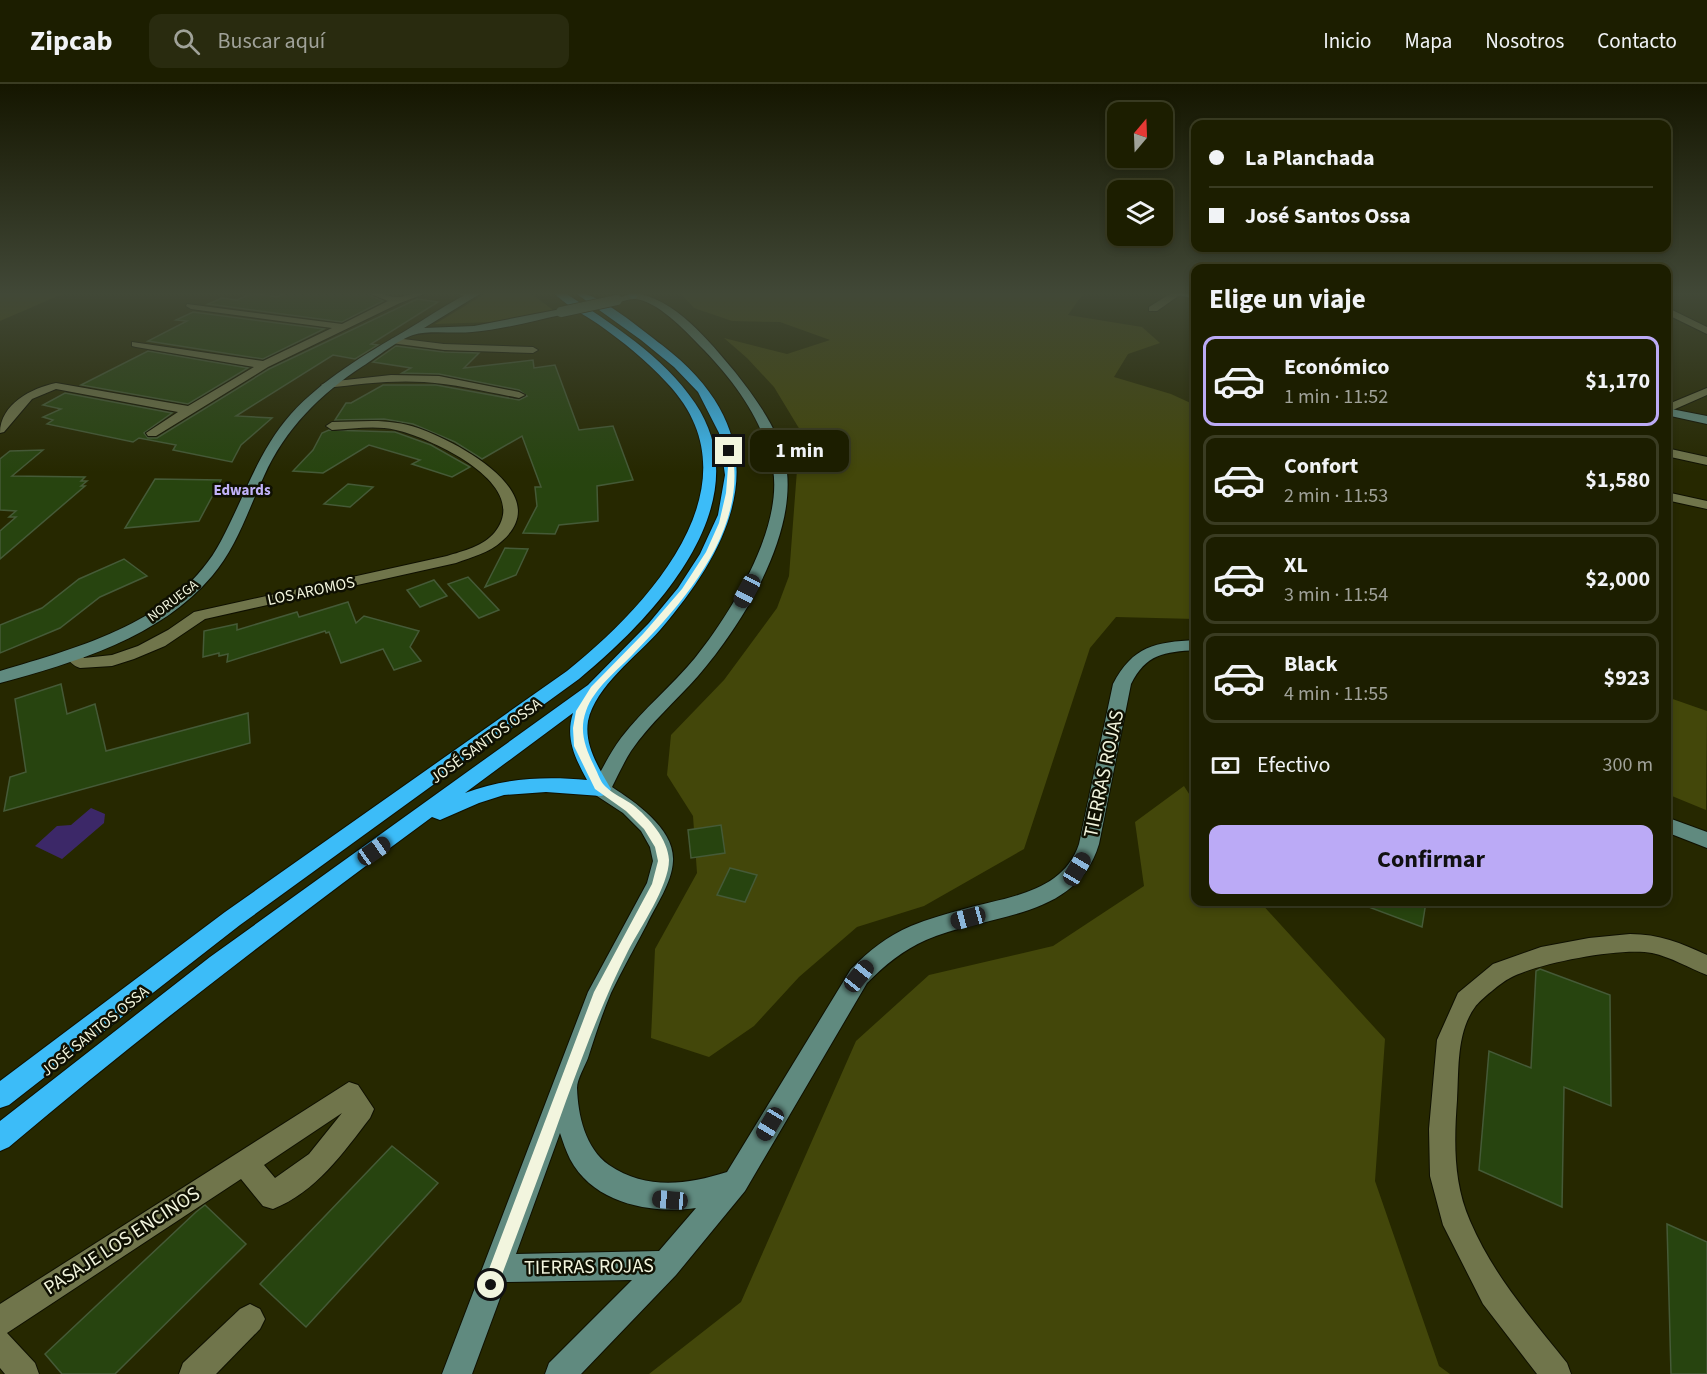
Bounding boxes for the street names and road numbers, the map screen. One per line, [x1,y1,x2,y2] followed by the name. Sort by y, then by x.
[265,571,357,611] street label: LOS AROMOS
[143,575,203,627] street label: NORUEGA
[426,693,546,789] street label: JOSÉ SANTOS OSSA
[1077,708,1131,840] street label: TIERRAS ROJAS
[36,980,154,1081] street label: JOSÉ SANTOS OSSA
[38,1180,206,1302] street label: PASAJE LOS ENCINOS
[524,1252,654,1282] street label: TIERRAS ROJAS

